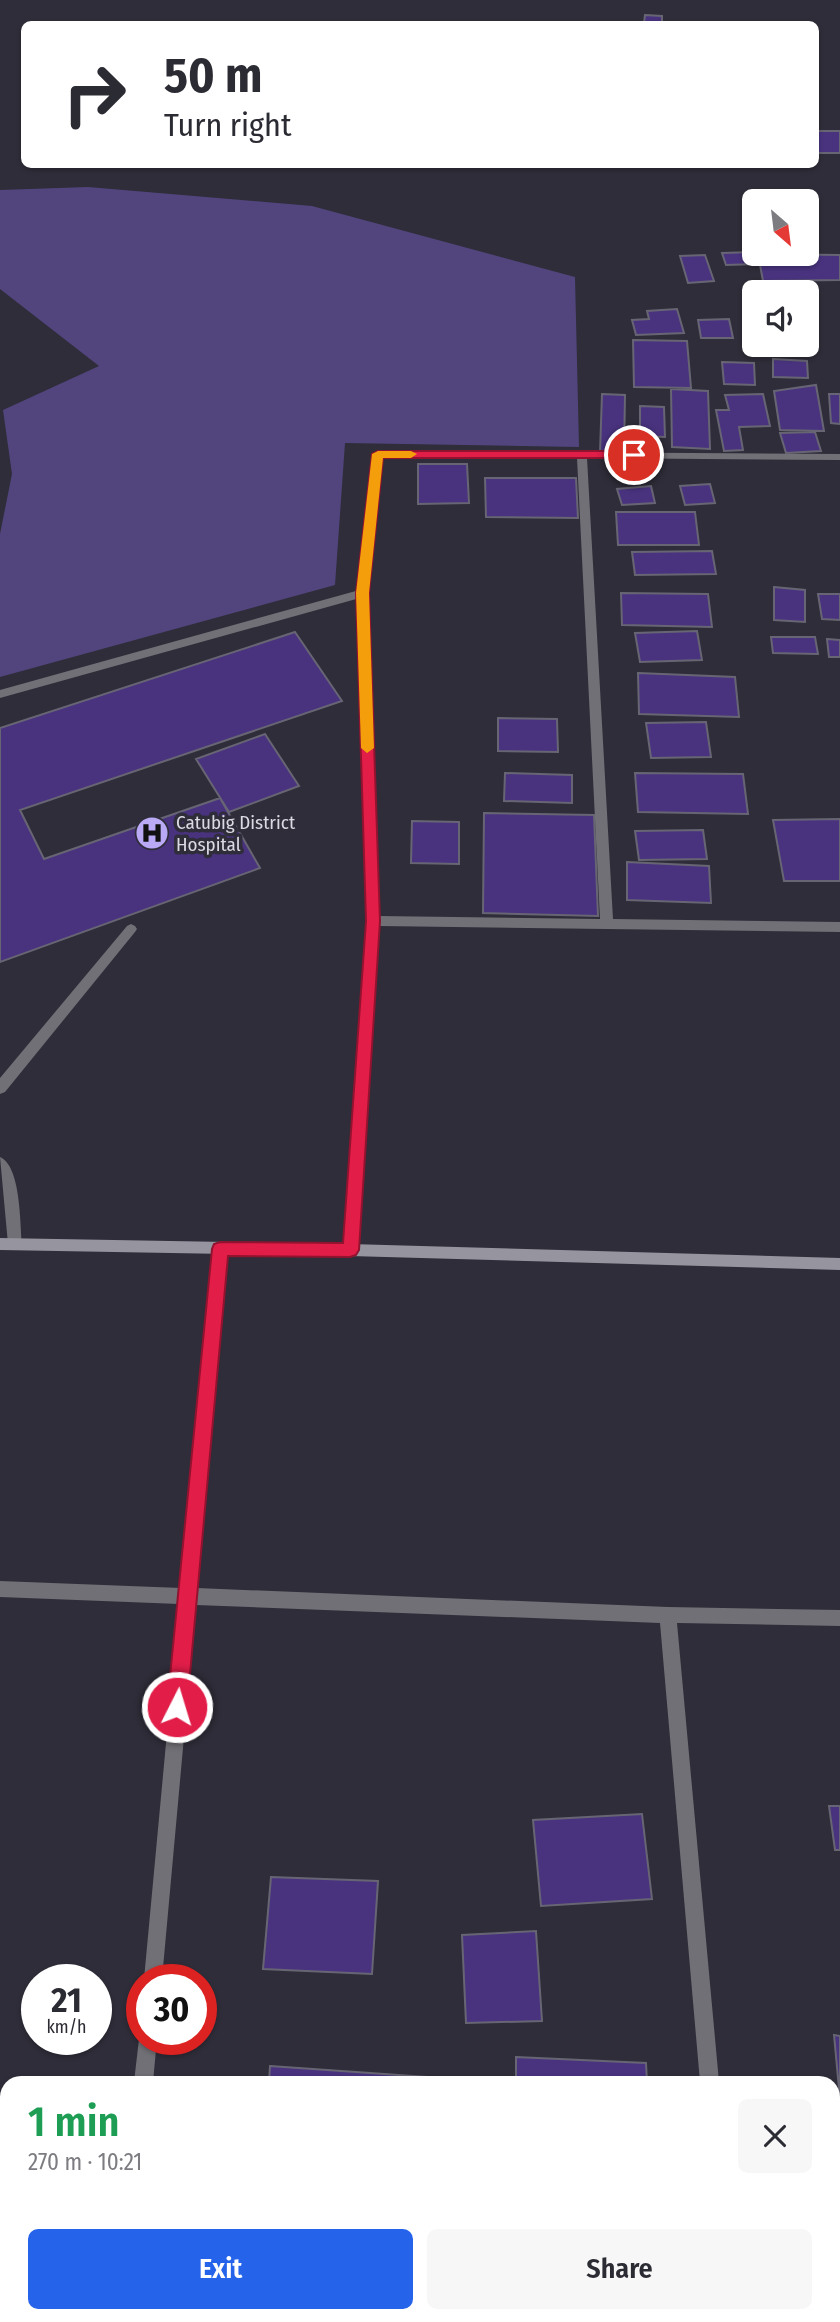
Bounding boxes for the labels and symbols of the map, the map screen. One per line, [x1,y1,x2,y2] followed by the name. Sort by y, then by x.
[742,189,819,266] north arrow
[604,425,664,485] pin
[176,811,296,856] place label: Catubig District Hospital
[133,814,171,852] hospital icon: Catubig District Hospital
[140,1670,214,1744] position arrow
[126,1964,217,2055] speed limit sign: 30

